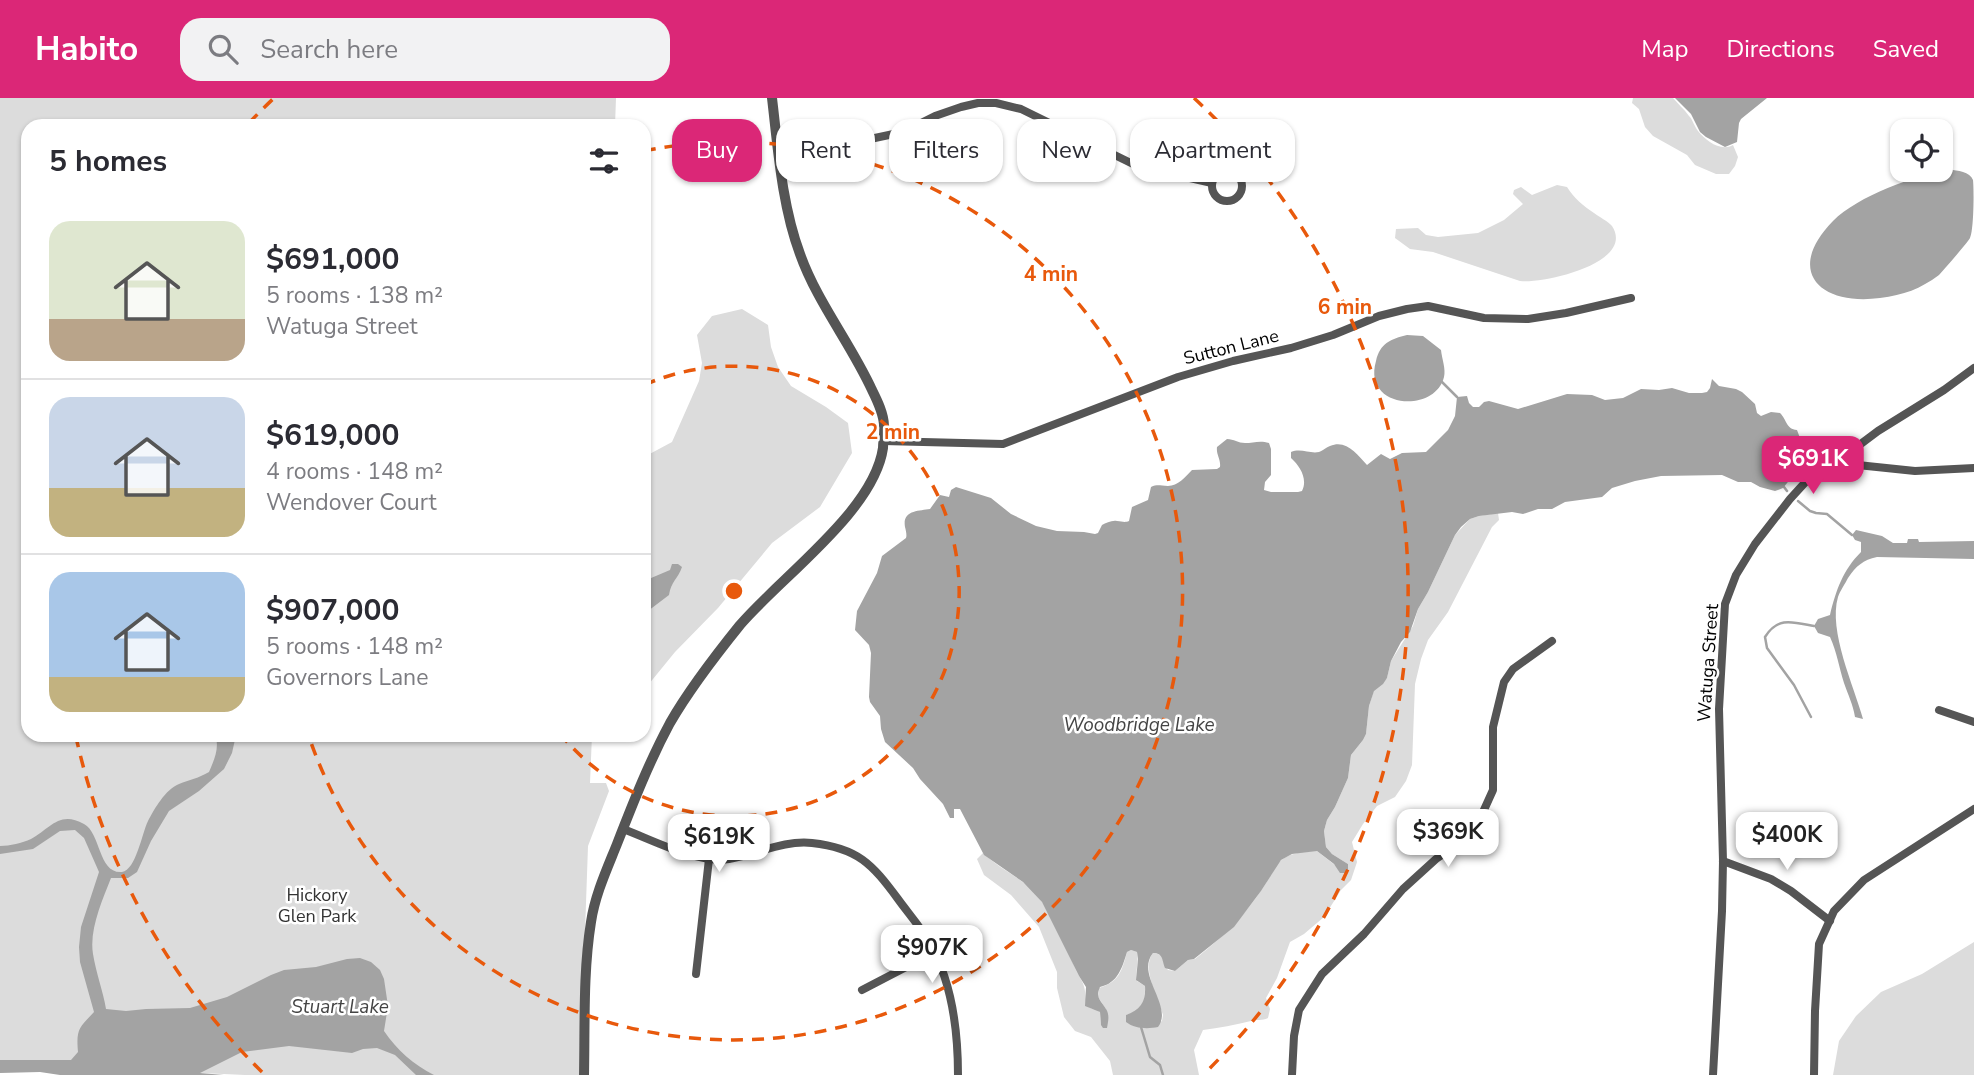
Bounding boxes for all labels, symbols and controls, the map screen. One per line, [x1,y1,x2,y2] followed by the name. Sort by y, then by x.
[180,18,670,81] search box
[35,27,138,72] text: Habito
[204,30,242,68] icon: search
[260,32,398,67] text: Search here
[1641,33,1688,65] text: Map
[1726,33,1835,65] text: Directions
[1873,33,1939,65] text: Saved
[672,119,762,182] chip: Buy
[776,119,875,182] chip: Rent
[889,119,1003,182] chip: Filters
[1017,119,1116,182] chip: New
[1130,119,1295,182] chip: Apartment
[1890,119,1953,182] map controls
[1890,119,1953,182] button: locate
[49,141,167,182] text: 5 homes
[585,142,623,180] icon: filters
[266,239,399,280] text: $691,000
[105,249,189,333] icon: home
[1024,260,1078,288] text: 4 min
[266,280,443,311] text: 5 rooms · 138 m²
[1318,293,1372,321] text: 6 min
[266,311,417,342] text: Watuga Street
[1181,324,1281,370] street label: Sutton Lane
[266,415,399,456] text: $619,000
[866,418,920,446] text: 2 min
[105,425,189,509] icon: home
[1764,436,1862,496] pin: $691K
[1778,443,1848,474] text: $691K
[266,456,443,487] text: 4 rooms · 148 m²
[266,487,437,518] text: Wendover Court
[722,579,746,603] centre of rings
[266,590,399,631] text: $907,000
[105,600,189,684] icon: home
[1692,602,1724,723] street label: Watuga Street
[266,631,443,662] text: 5 rooms · 148 m²
[266,662,428,693] text: Governors Lane
[1063,712,1215,738] water label: Woodbridge Lake
[1399,810,1497,869] pin: $369K
[1738,812,1836,872] pin: $400K
[670,814,768,874] pin: $619K
[1413,816,1483,847] text: $369K
[1752,819,1822,850] text: $400K
[684,821,754,852] text: $619K
[278,883,357,928] park label: Hickory Glen Park
[883,926,981,985] pin: $907K
[897,932,967,963] text: $907K
[291,994,389,1020] water label: Stuart Lake

